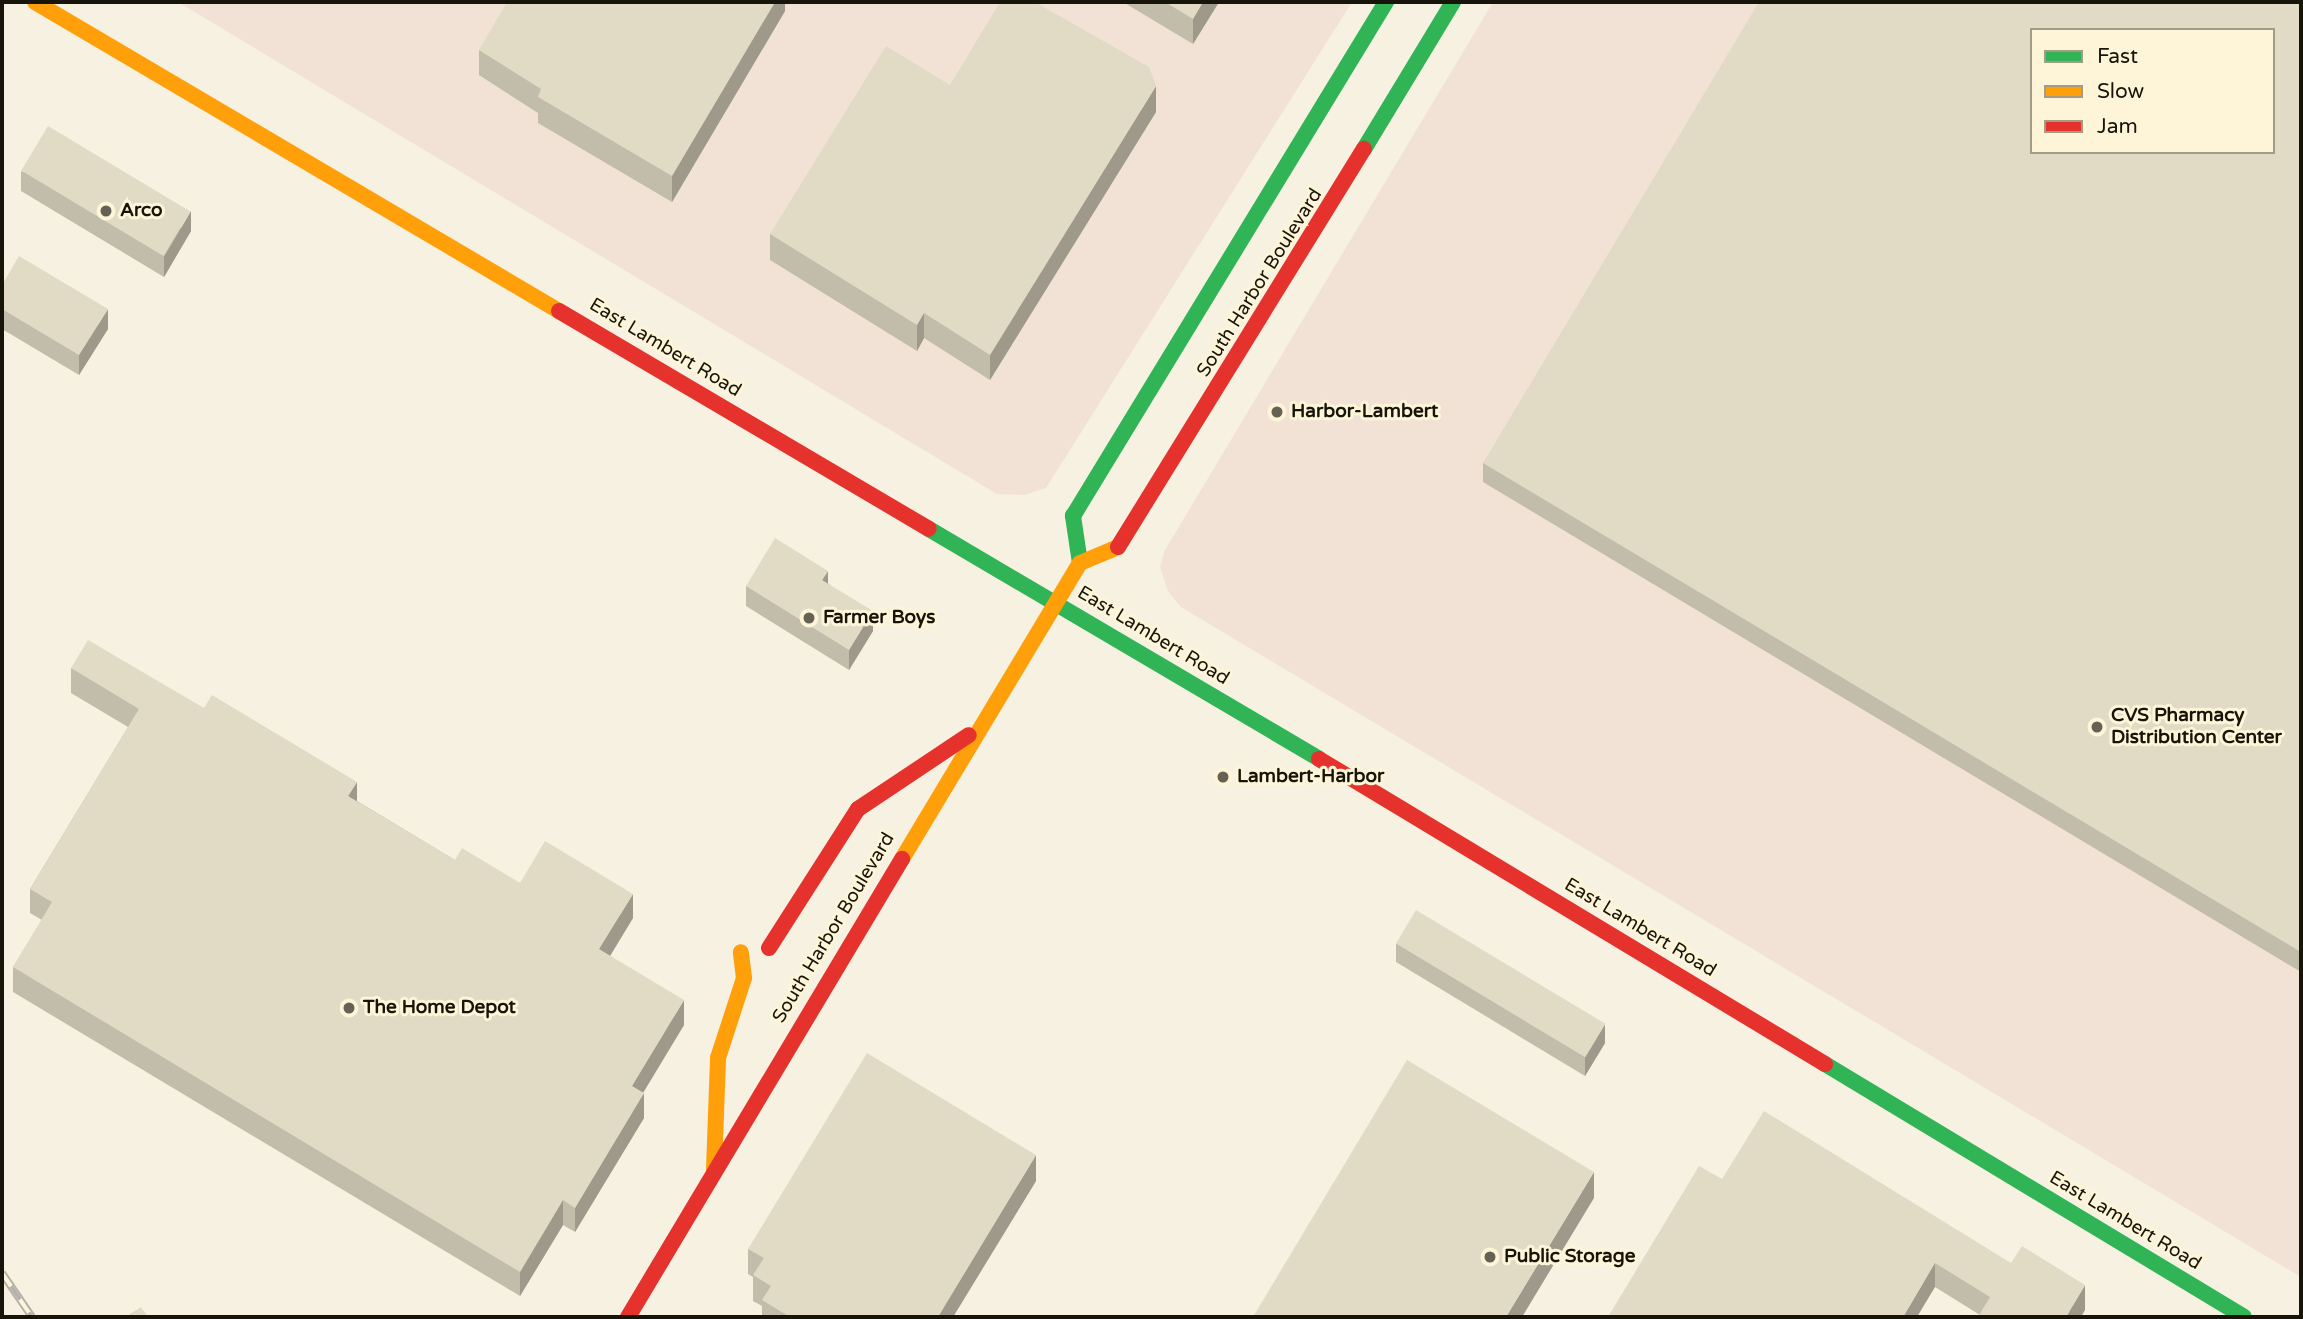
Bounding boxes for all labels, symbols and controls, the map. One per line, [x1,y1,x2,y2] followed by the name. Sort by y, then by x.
[2030,28,2275,154] legend
[2097,44,2138,69] text: Fast
[2097,79,2144,104] text: Slow
[2097,114,2138,139] text: Jam
[1193,185,1327,381] street label: South Harbor Boulevard
[120,200,163,222] place label: Arco
[98,203,114,219] marker: Arco
[585,294,745,402] street label: East Lambert Road
[1291,401,1438,423] place label: Harbor-Lambert
[1269,404,1285,420] marker: Harbor-Lambert
[1073,582,1233,690] street label: East Lambert Road
[823,607,935,629] place label: Farmer Boys
[801,610,817,626] marker: Farmer Boys
[2111,705,2282,749] place label: CVS Pharmacy Distribution Center
[2089,719,2105,735] marker: CVS Pharmacy Distribution Center
[1237,766,1384,788] place label: Lambert-Harbor
[1215,769,1231,785] marker: Lambert-Harbor
[768,829,900,1027] street label: South Harbor Boulevard
[1560,874,1720,982] street label: East Lambert Road
[363,997,516,1019] place label: The Home Depot
[341,1000,357,1016] marker: The Home Depot
[2045,1167,2205,1275] street label: East Lambert Road
[1504,1246,1635,1268] place label: Public Storage
[1482,1249,1498,1265] marker: Public Storage

